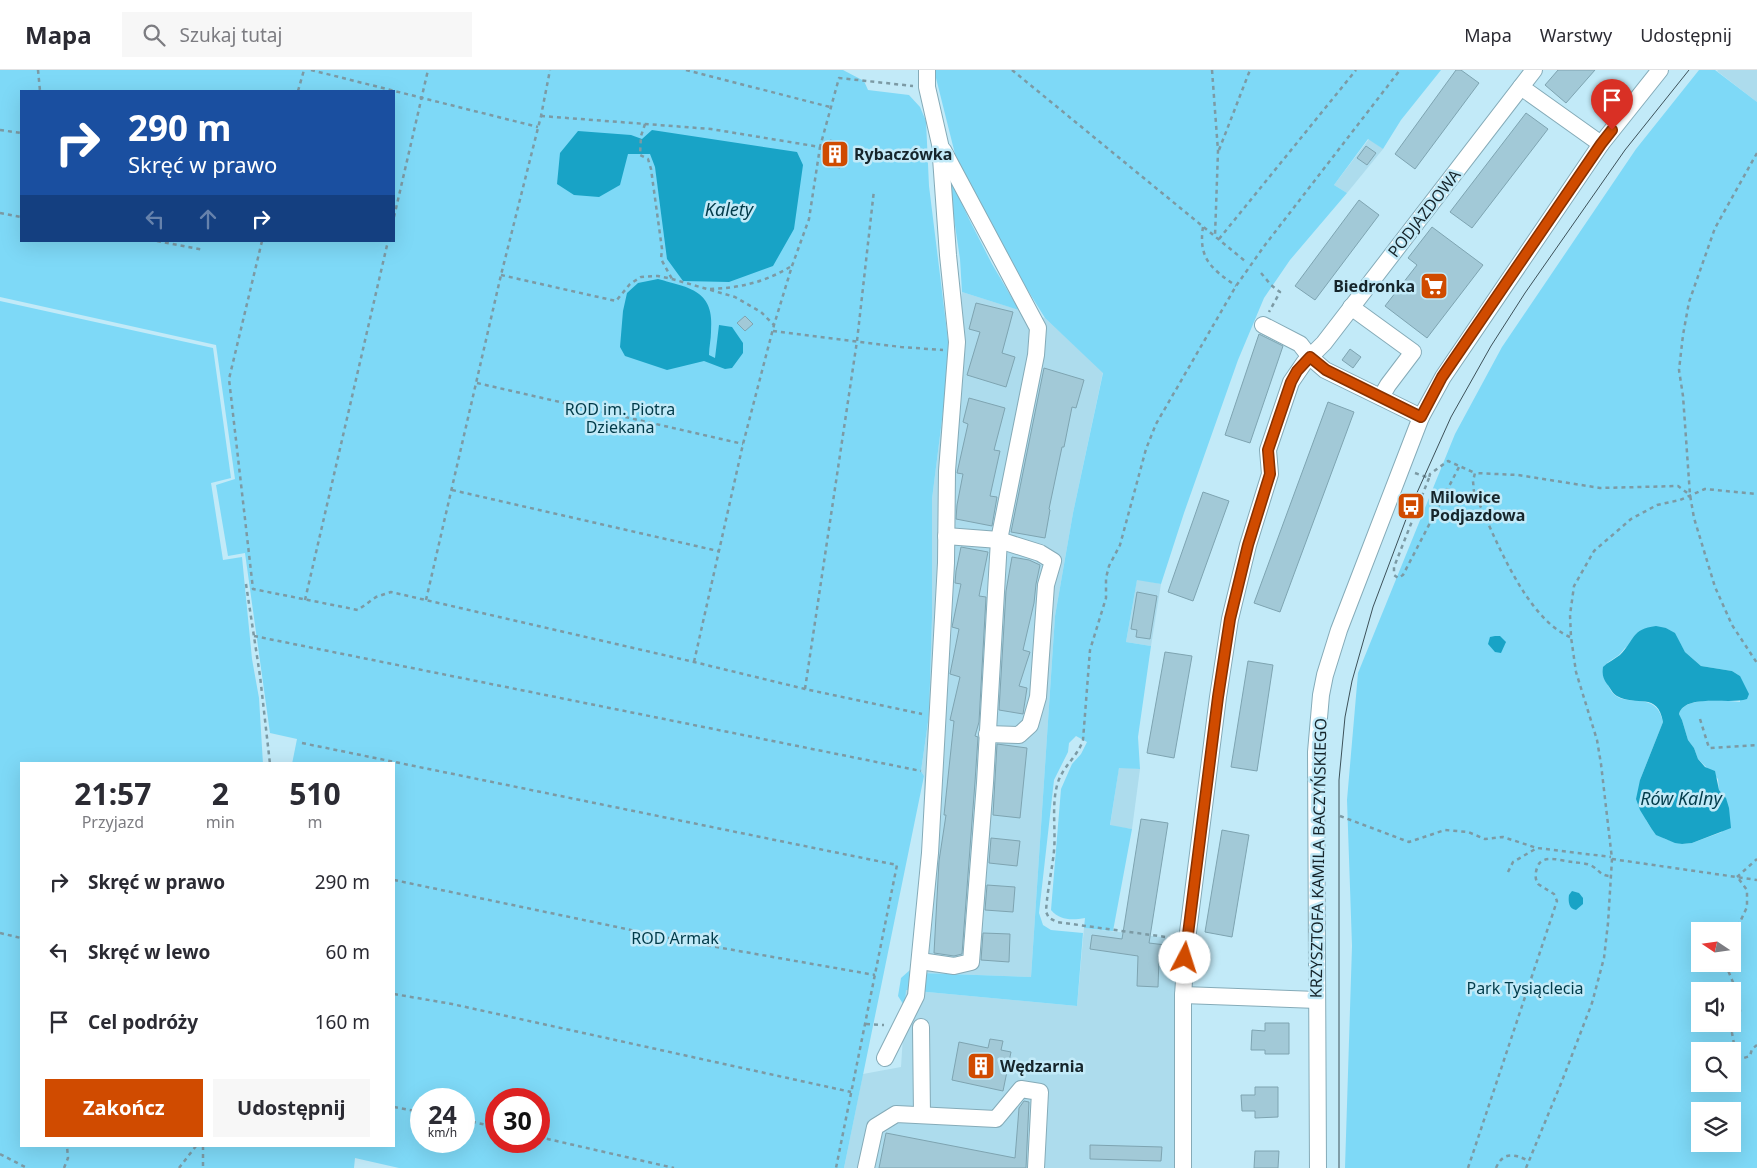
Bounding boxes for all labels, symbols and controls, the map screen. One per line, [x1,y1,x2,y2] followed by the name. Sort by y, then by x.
[122,12,472,57] search box
[25,18,92,51] text: Mapa
[140,21,168,49] icon: search
[180,22,282,48] text: Szukaj tutaj
[1464,23,1512,47] text: Mapa
[1540,23,1612,47] text: Warstwy
[1640,23,1732,47] text: Udostępnij
[1591,79,1633,130] pin
[1598,86,1626,114] icon: arrive
[128,104,231,151] text: 290 m
[45,110,110,175] icon: right
[820,139,850,169] building icon: Rybaczówka
[854,143,952,165] place label: Rybaczówka
[128,149,277,179] text: Skręć w prawo
[1383,164,1466,262] street label: PODJAZDOWA
[705,197,755,221] water label: Kalety
[141,205,169,233] icon: left
[194,205,222,233] icon: ahead
[247,205,275,233] icon: right
[1419,271,1449,301] supermarket icon: Biedronka
[1333,275,1415,297] place label: Biedronka
[565,398,675,438] park label: ROD im. Piotra Dziekana
[1430,486,1525,526] place label: Milowice Podjazdowa
[1396,491,1426,521] bus stop icon: Milowice Podjazdowa
[1305,718,1331,998] street label: KRZYSZTOFA KAMILA BACZYŃSKIEGO
[74,773,151,814] text: 21:57
[212,773,229,814] text: 2
[289,773,341,814] text: 510
[1640,786,1723,810] water label: Rów Kalny
[82,811,144,833] text: Przyjazd
[206,811,235,833] text: min
[307,811,322,833] text: m
[45,868,73,896] icon: right
[88,869,225,895] text: Skręć w prawo
[315,869,370,895] text: 290 m
[1691,922,1741,972] north arrow
[1691,922,1741,1152] map controls
[631,927,719,949] park label: ROD Armak
[1158,931,1210,983] position arrow
[45,938,73,966] icon: left
[88,939,210,965] text: Skręć w lewo
[326,939,370,965] text: 60 m
[1466,977,1584,999] park label: Park Tysiąclecia
[1691,982,1741,1032] button: sound
[45,1008,73,1036] icon: arrive
[88,1009,198,1035] text: Cel podróży
[315,1009,370,1035] text: 160 m
[1691,1042,1741,1092] button: search
[966,1051,996,1081] building icon: Wędzarnia
[1000,1055,1084,1077] place label: Wędzarnia
[45,1079,203,1137] button: Zakończ
[213,1079,370,1137] button: Udostępnij
[485,1088,550,1153] speed limit sign: 30
[428,1097,457,1131] text: 24
[1691,1102,1741,1152] button: layers
[428,1124,457,1141] text: km/h

